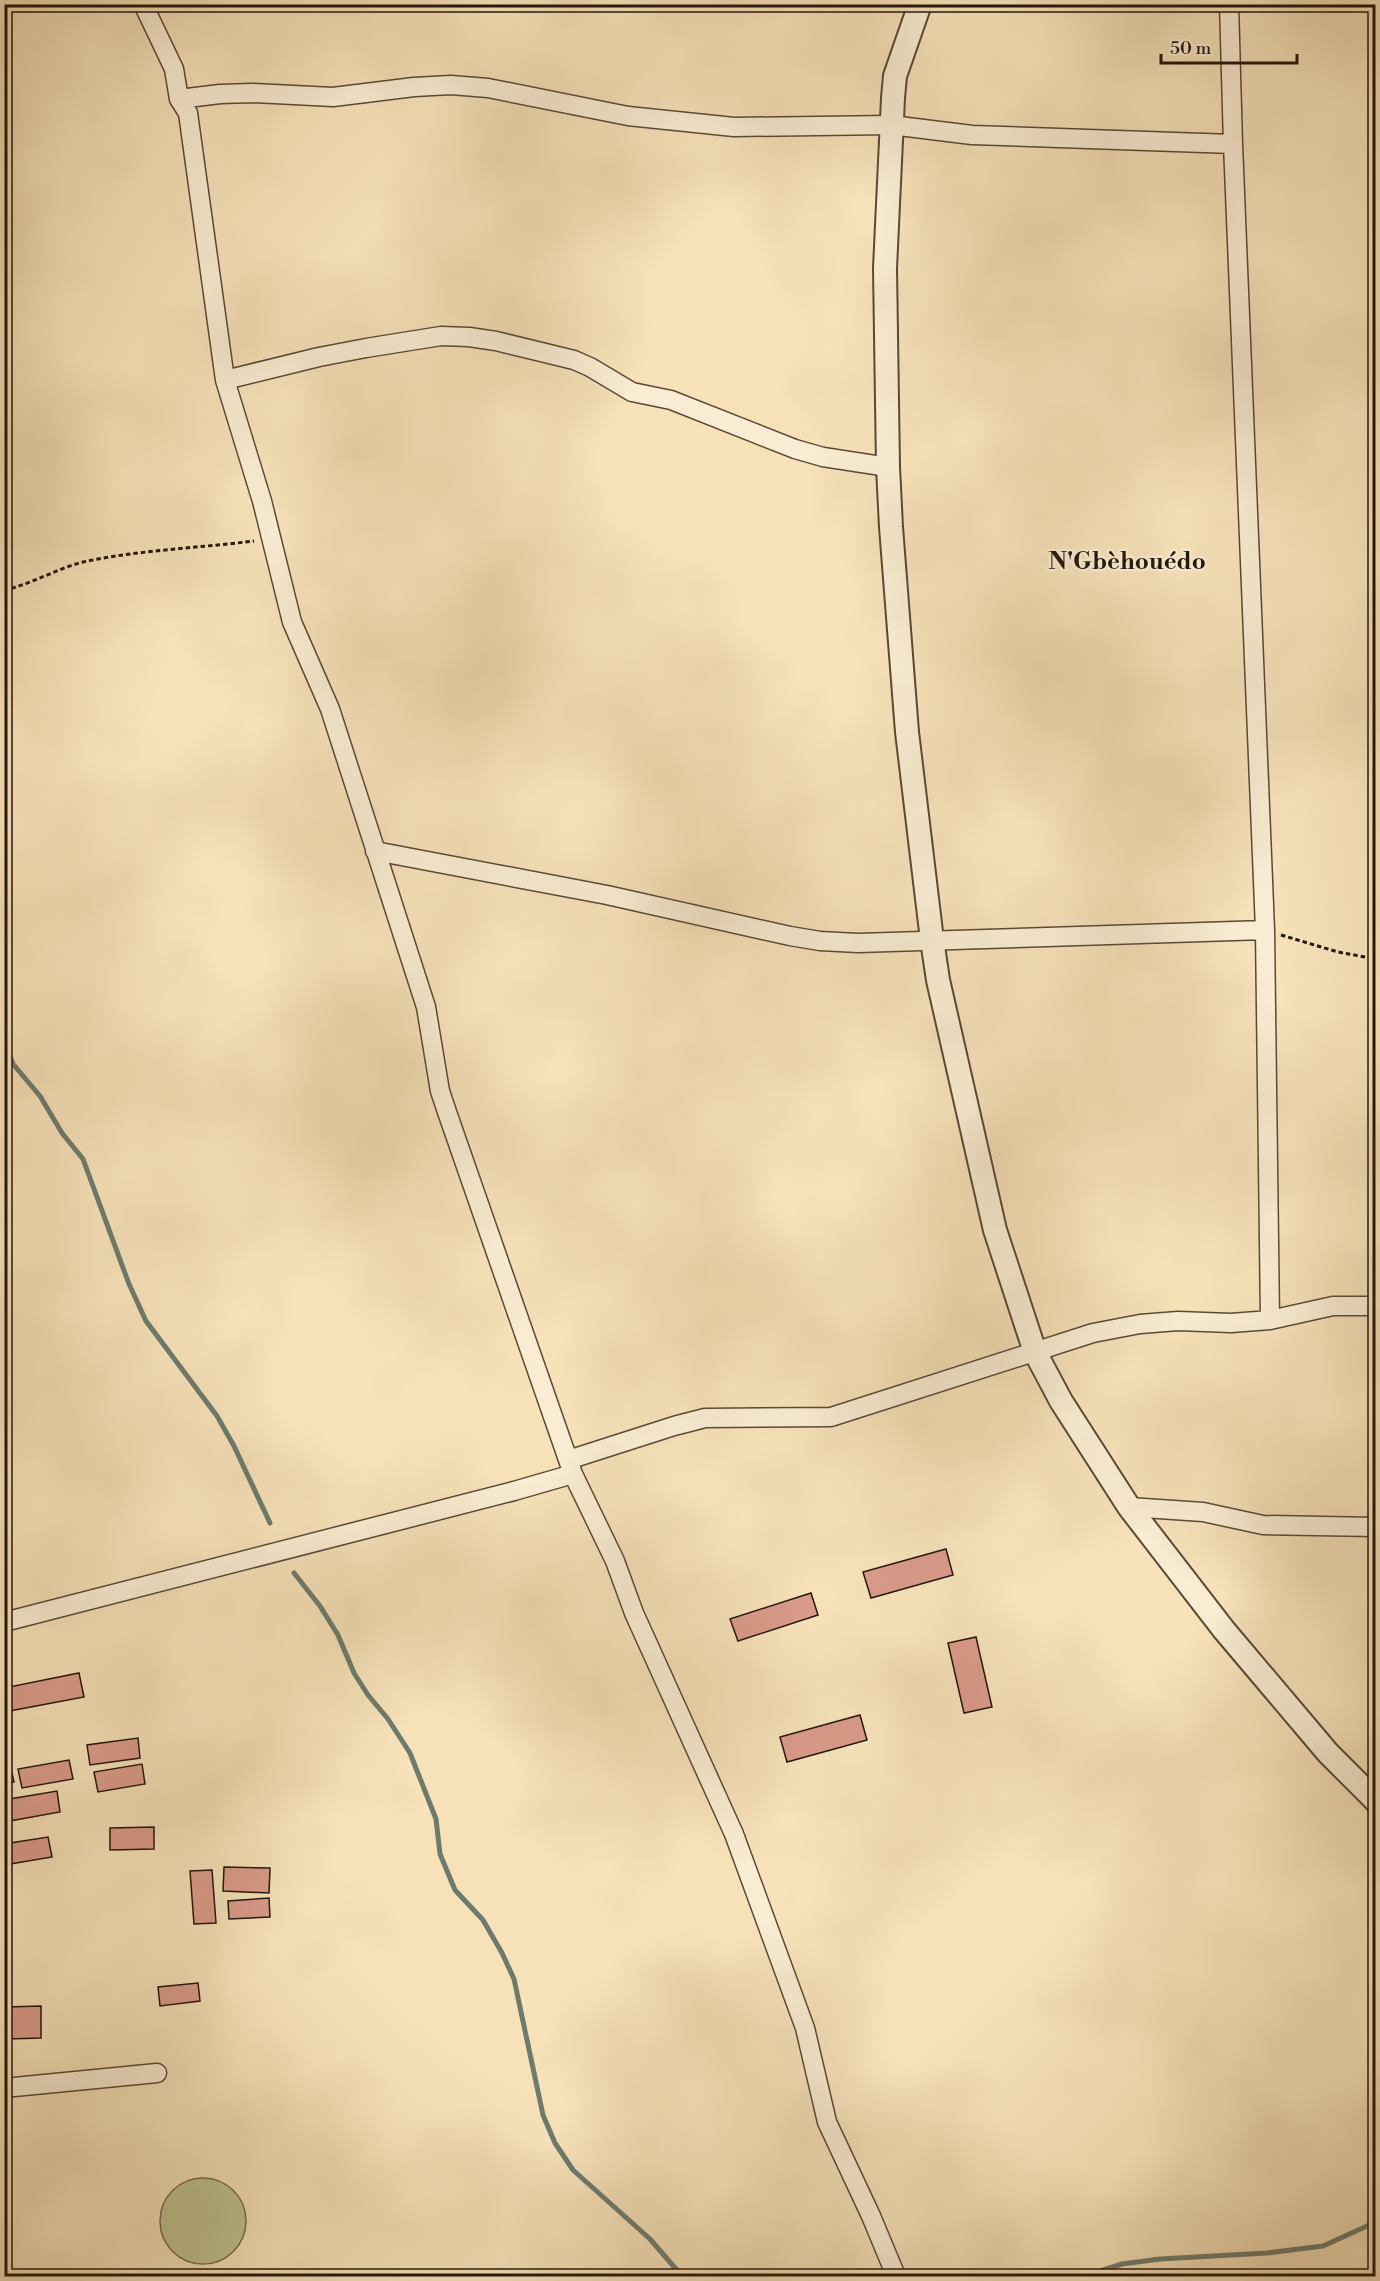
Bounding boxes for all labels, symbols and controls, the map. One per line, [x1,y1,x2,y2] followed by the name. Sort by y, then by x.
[1161,27,1298,65] scale bar
[1170,37,1212,60] text: 50 m
[1048,547,1206,577] district label: N'Gbèhouédo

